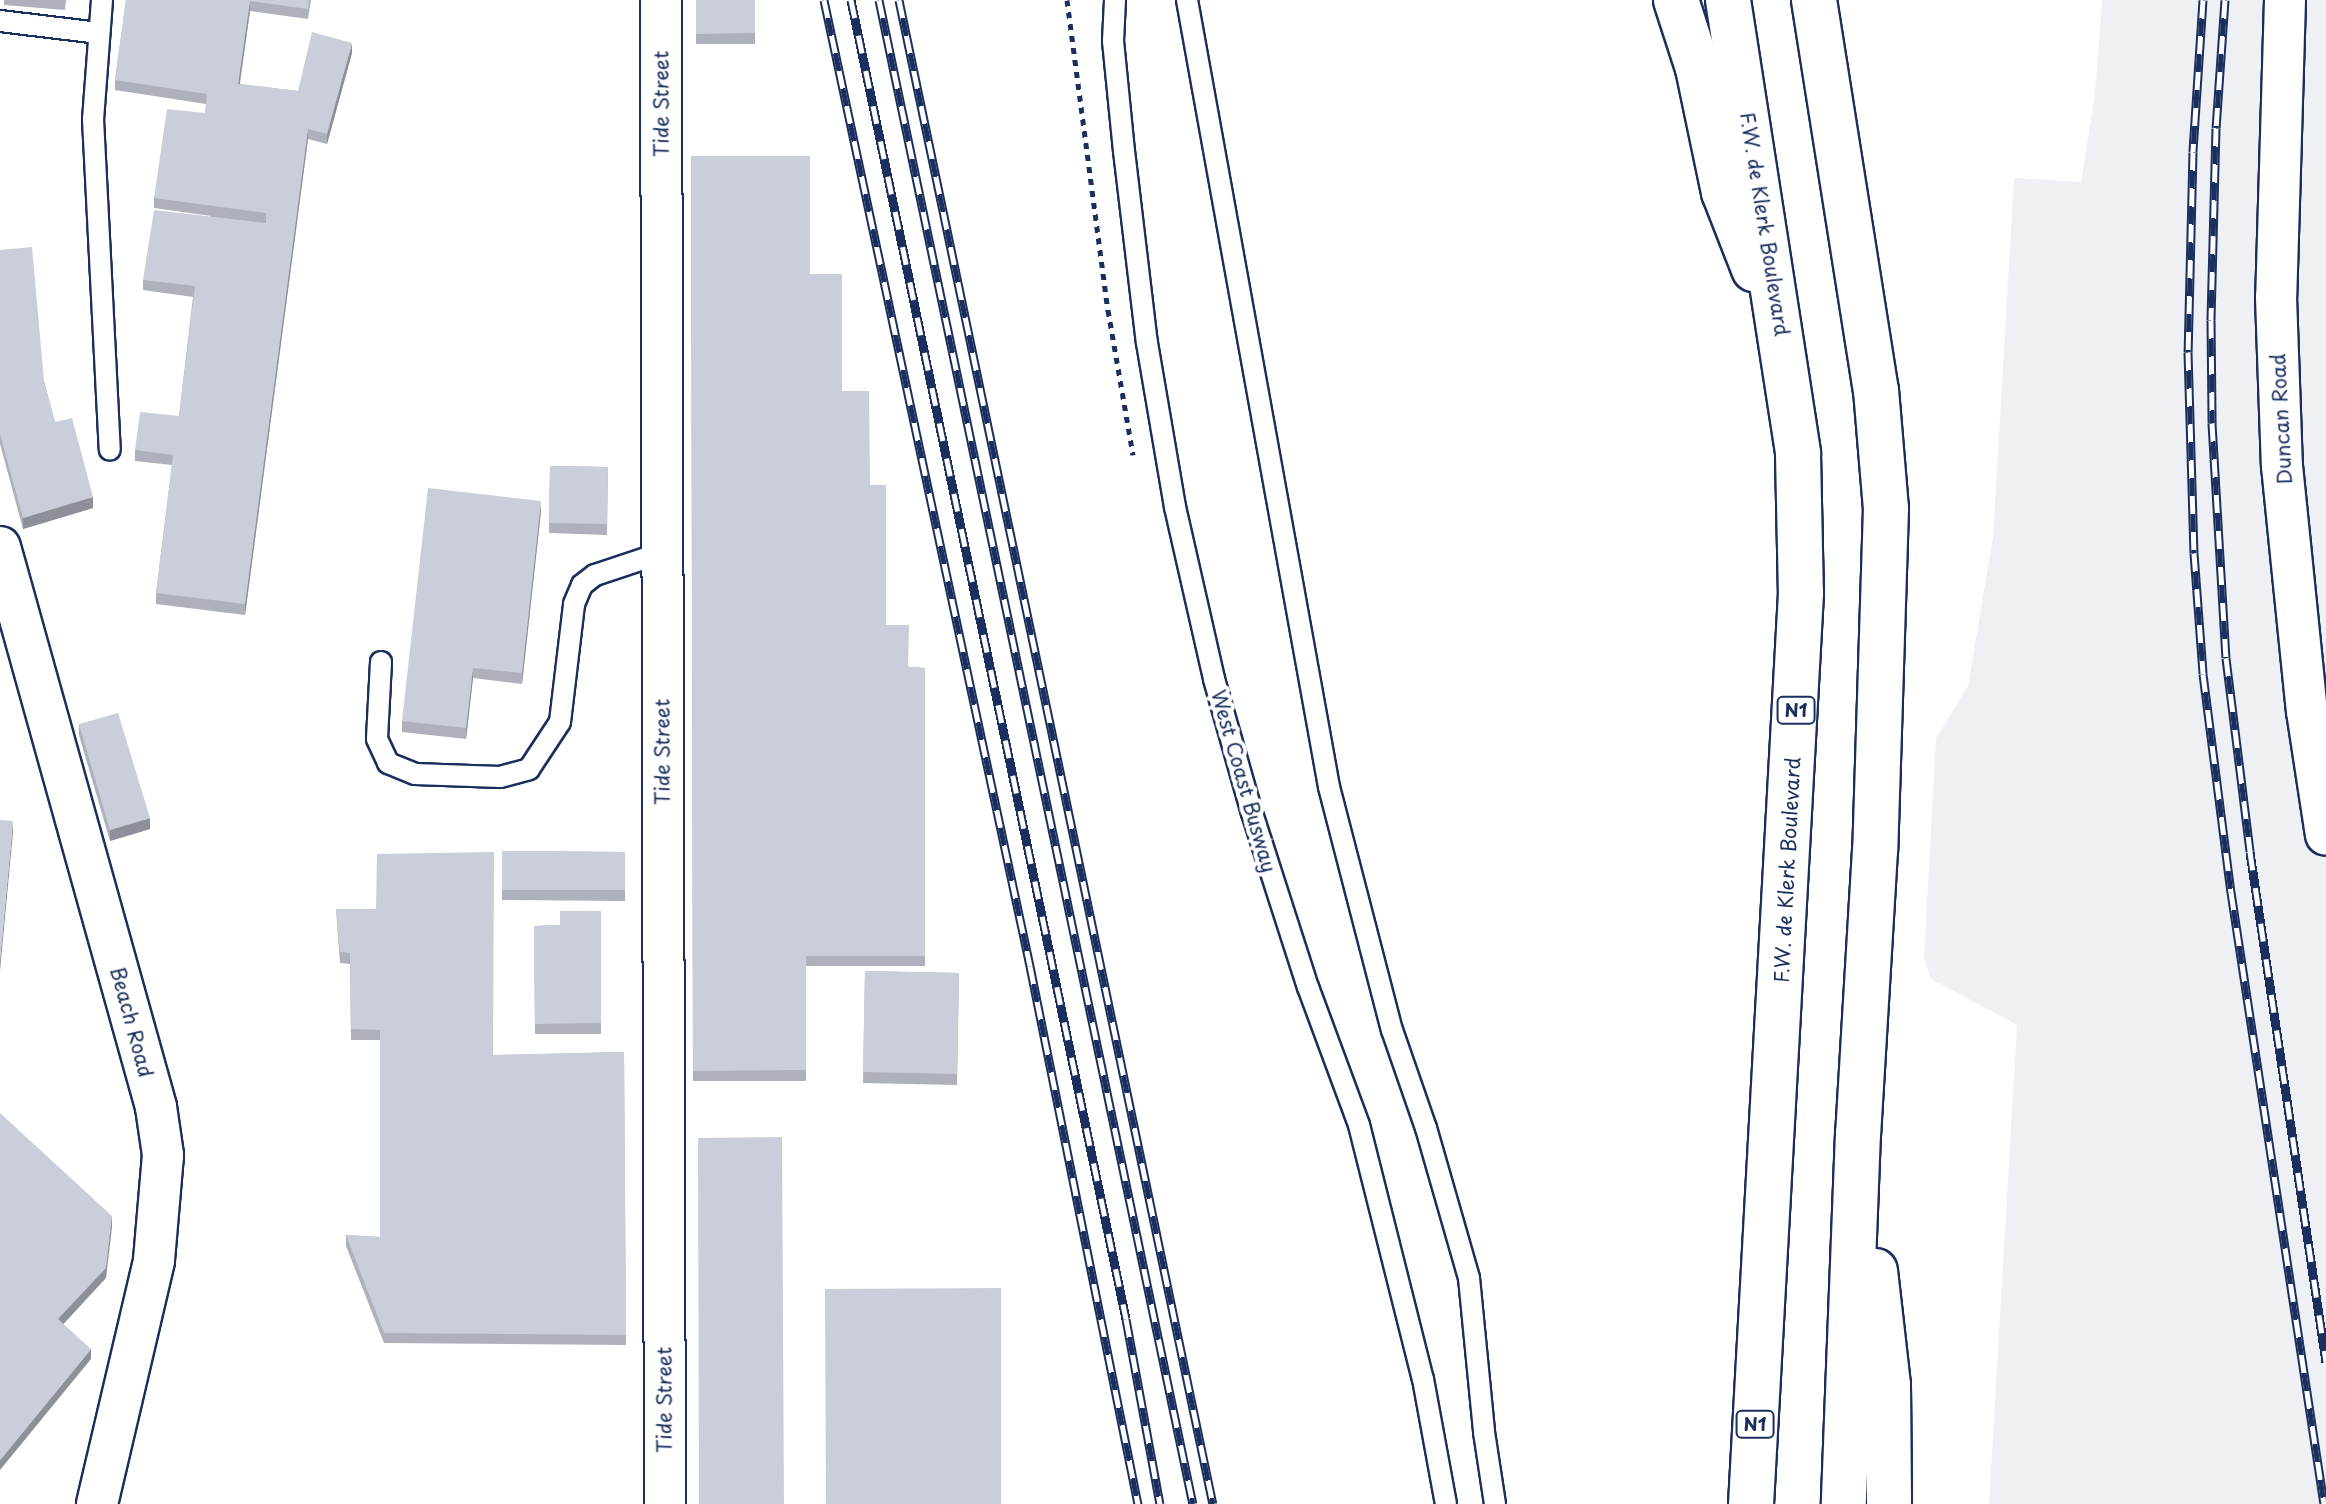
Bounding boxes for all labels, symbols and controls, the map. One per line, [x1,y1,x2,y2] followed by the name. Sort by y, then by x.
[649,50,673,158] street label: Tide Street
[1735,110,1795,338] street label: F.W. de Klerk Boulevard
[2266,354,2296,484] street label: Duncan Road
[1206,687,1282,875] street label: West Coast Busway
[1776,696,1816,724] road number: N1
[650,698,674,806] street label: Tide Street
[1769,756,1805,984] street label: F.W. de Klerk Boulevard
[106,964,158,1080] street label: Beach Road
[652,1346,676,1454] street label: Tide Street
[1735,1410,1775,1438] road number: N1

